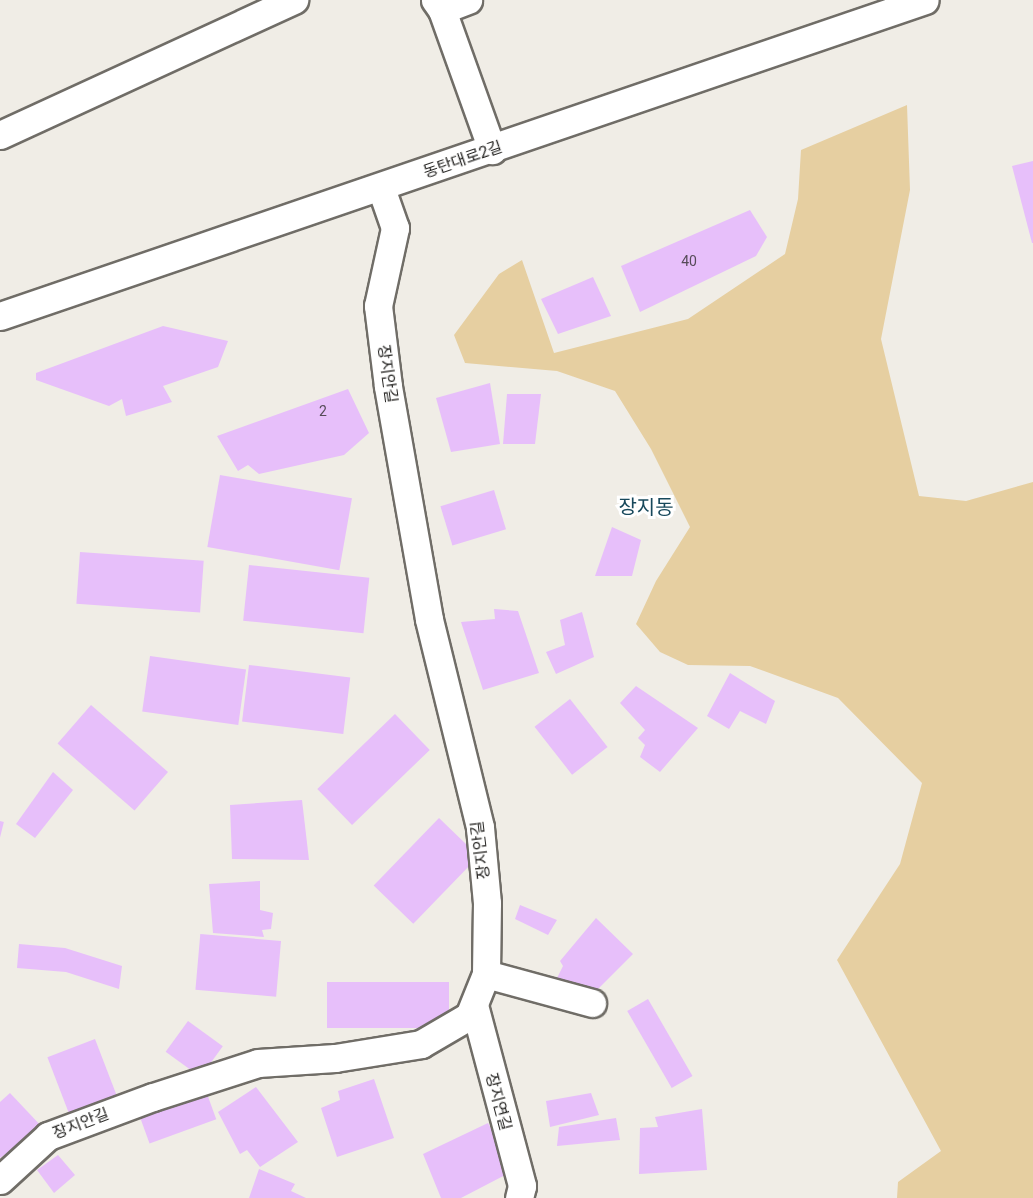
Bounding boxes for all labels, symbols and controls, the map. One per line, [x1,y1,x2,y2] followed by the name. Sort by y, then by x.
[421,137,505,183] street label: 동탄대로2길
[681,253,697,269] house number: 40
[373,344,401,404] street label: 장지안길
[319,403,327,419] house number: 2
[618,495,674,519] district label: 장지동
[468,820,494,880] street label: 장지안길
[481,1071,515,1133] street label: 장지연길
[50,1104,112,1144] street label: 장지안길

